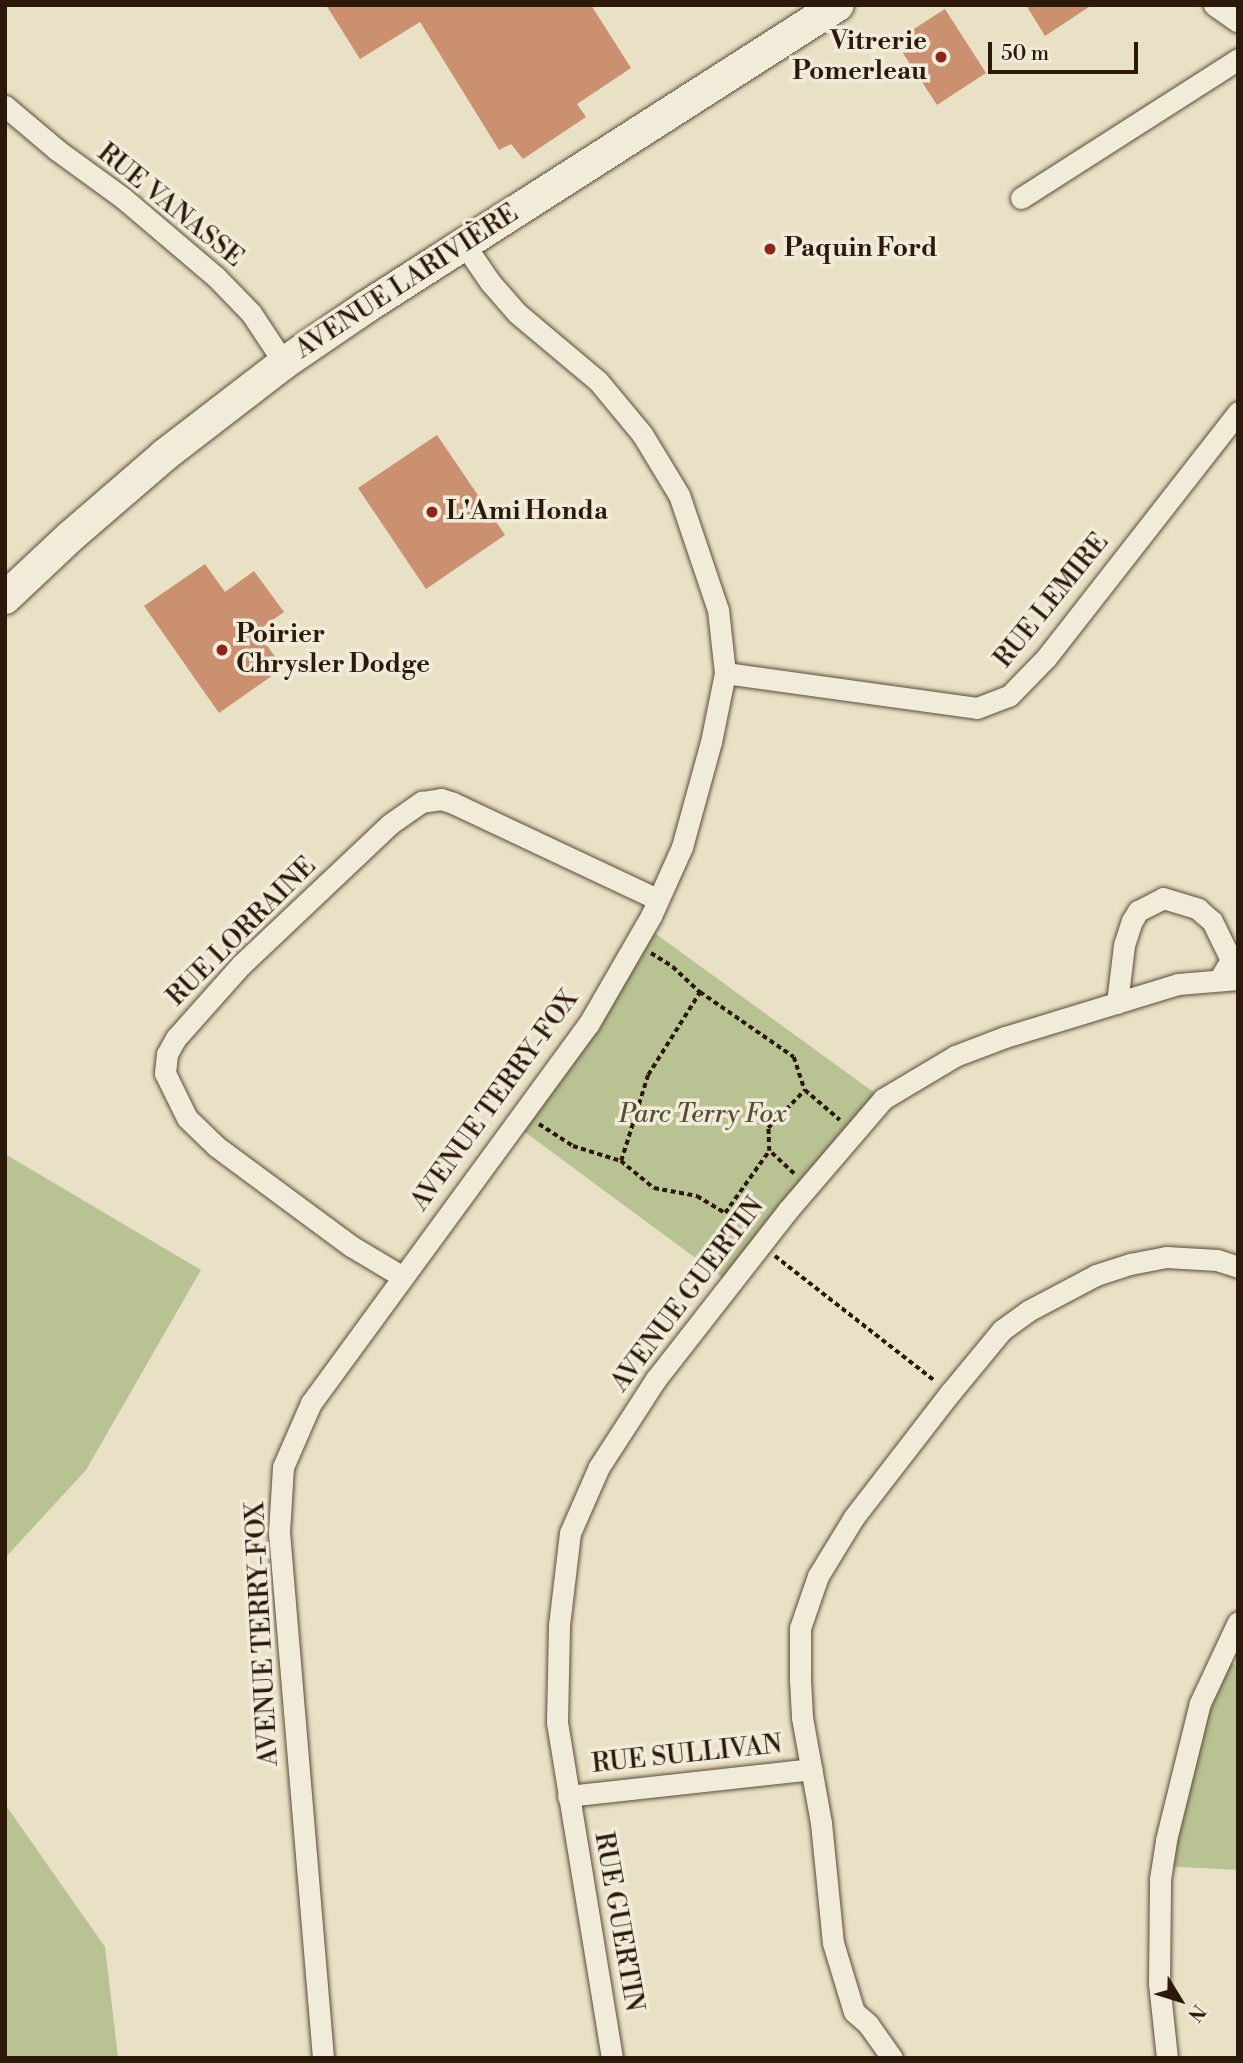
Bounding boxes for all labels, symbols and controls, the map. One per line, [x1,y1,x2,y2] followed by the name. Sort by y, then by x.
[792,26,927,88] place label: Vitrerie Pomerleau
[991,28,1142,72] scale bar
[1001,41,1049,67] text: 50 m
[933,49,949,65] marker: Vitrerie Pomerleau
[91,138,249,274] street label: RUE VANASSE
[290,198,524,366] street label: AVENUE LARIVIÈRE
[784,233,938,265] place label: Paquin Ford
[762,241,778,257] marker: Paquin Ford
[446,496,608,528] place label: L'Ami Honda
[424,504,440,520] marker: L'Ami Honda
[988,528,1116,674] street label: RUE LEMIRE
[236,619,430,680] place label: Poirier Chrysler Dodge
[214,642,230,658] marker: Poirier Chrysler Dodge
[161,851,323,1013] street label: RUE LORRAINE
[405,985,585,1217] street label: AVENUE TERRY-FOX
[619,1099,787,1131] park label: Parc Terry Fox
[605,1192,771,1398] street label: AVENUE GUERTIN
[241,1501,285,1767] street label: AVENUE TERRY-FOX
[590,1729,784,1781] street label: RUE SULLIVAN
[587,1830,649,2014] street label: RUE GUERTIN
[1145,1965,1215,2035] north arrow
[1182,2000,1211,2026] text: N

